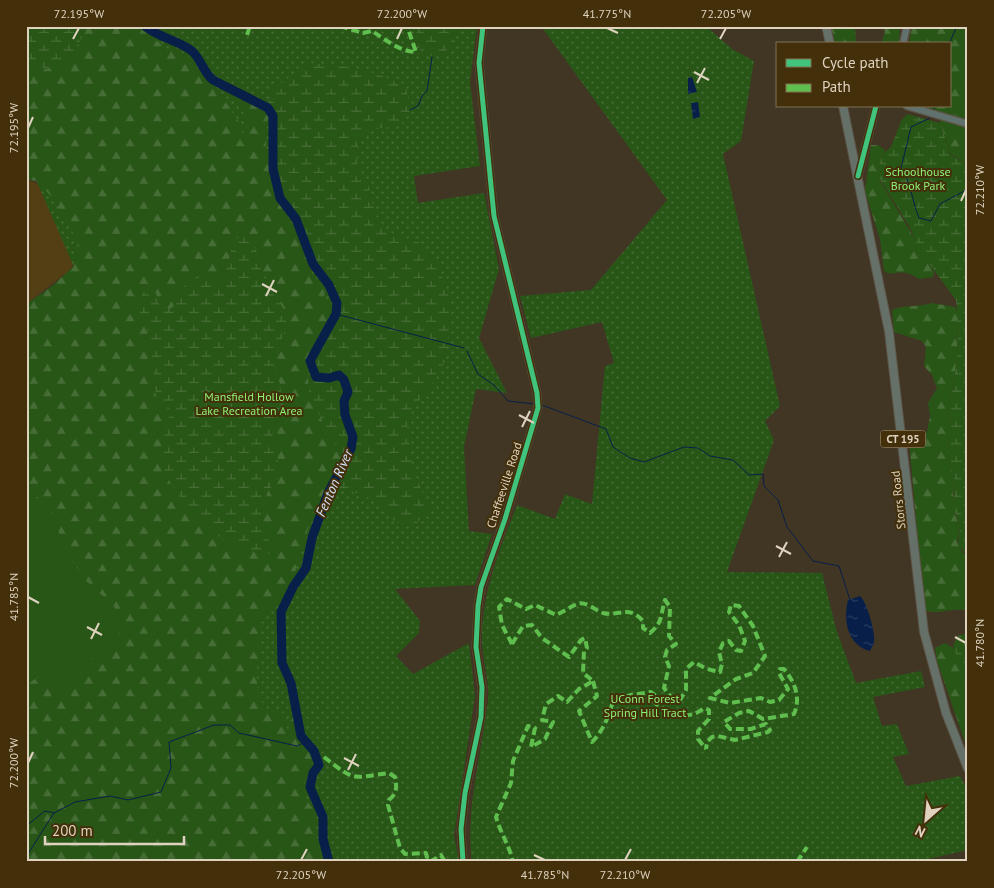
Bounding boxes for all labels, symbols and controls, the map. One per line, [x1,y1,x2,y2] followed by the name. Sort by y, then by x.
[54,6,104,21] text: 72.195°W
[377,6,427,21] text: 72.200°W
[583,6,631,21] text: 41.775°N
[701,6,751,21] text: 72.205°W
[776,42,952,108] legend
[822,53,888,72] text: Cycle path
[822,77,851,96] text: Path
[6,103,21,153] text: 72.195°W
[885,164,951,193] park label: Schoolhouse Brook Park
[972,165,987,215] text: 72.210°W
[195,389,303,418] park label: Mansfield Hollow Lake Recreation Area
[880,430,926,448] road number: CT 195
[483,440,525,530] street label: Chaffeeville Road
[311,445,357,519] water label: Fenton River
[887,470,909,530] street label: Storrs Road
[6,573,21,621] text: 41.785°N
[972,619,987,667] text: 41.780°N
[604,691,686,720] park label: UConn Forest Spring Hill Tract
[6,738,21,788] text: 72.200°W
[902,796,952,846] north arrow
[45,813,184,845] scale bar
[52,821,93,840] text: 200 m
[912,821,928,842] text: N
[276,867,326,882] text: 72.205°W
[521,867,569,882] text: 41.785°N
[600,867,650,882] text: 72.210°W

